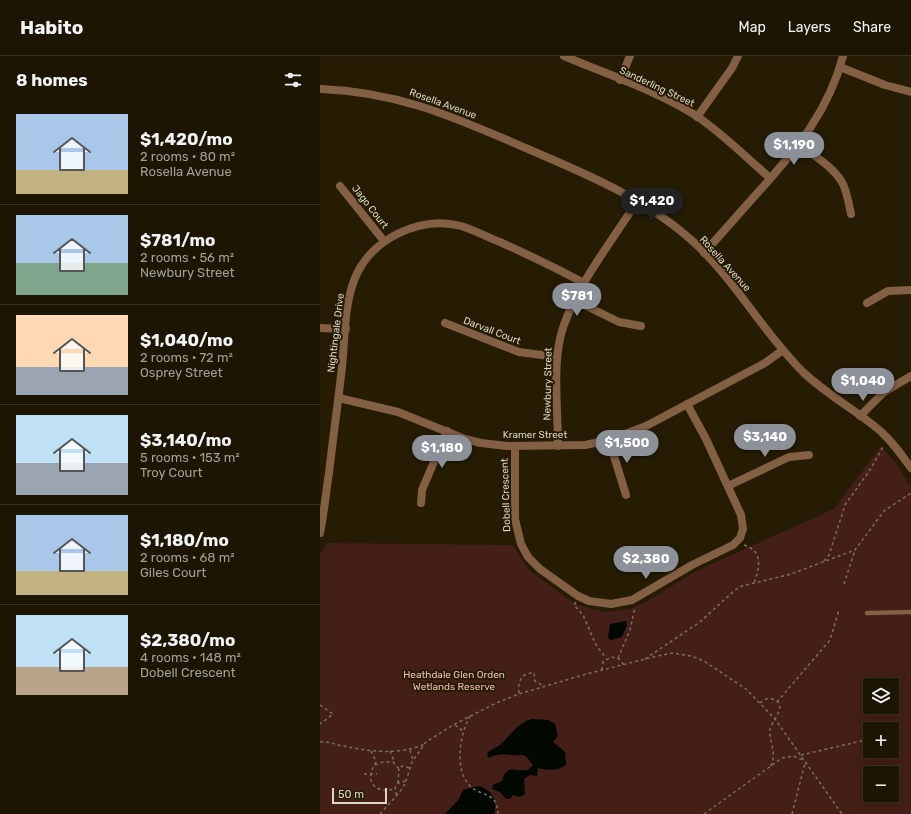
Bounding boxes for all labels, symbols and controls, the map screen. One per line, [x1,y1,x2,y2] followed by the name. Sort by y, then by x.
[20,16,83,39] text: Habito
[739,19,766,36] text: Map
[788,19,831,36] text: Layers
[853,19,891,36] text: Share
[618,64,696,110] street label: Sanderling Street
[282,69,304,91] icon: filters
[16,70,88,90] text: 8 homes
[408,86,479,122] street label: Rosella Avenue
[140,129,233,149] text: $1,420/mo
[48,130,96,178] icon: home
[761,132,827,166] pin: $1,190
[773,137,815,152] text: $1,190
[140,149,235,164] text: 2 rooms · 80 m²
[140,164,232,179] text: Rosella Avenue
[349,183,391,231] street label: Jago Court
[619,188,685,222] pin: $1,420
[630,193,674,208] text: $1,420
[140,230,215,250] text: $781/mo
[48,231,96,279] icon: home
[697,234,753,295] street label: Rosella Avenue
[140,250,234,265] text: 2 rooms · 56 m²
[140,265,235,280] text: Newbury Street
[553,283,601,317] pin: $781
[561,288,593,303] text: $781
[325,292,347,373] street label: Nightingale Drive
[462,315,522,347] street label: Darvall Court
[140,330,233,350] text: $1,040/mo
[48,331,96,379] icon: home
[541,347,555,421] street label: Newbury Street
[140,350,233,365] text: 2 rooms · 72 m²
[140,365,223,380] text: Osprey Street
[830,368,896,402] pin: $1,040
[840,373,886,388] text: $1,040
[732,424,798,458] pin: $3,140
[503,429,567,441] street label: Kramer Street
[743,429,787,444] text: $3,140
[140,430,232,450] text: $3,140/mo
[594,430,660,464] pin: $1,500
[48,431,96,479] icon: home
[409,435,475,469] pin: $1,180
[605,435,649,450] text: $1,500
[421,440,463,455] text: $1,180
[140,450,240,465] text: 5 rooms · 153 m²
[499,458,513,532] street label: Dobell Crescent
[140,465,202,480] text: Troy Court
[140,530,229,550] text: $1,180/mo
[48,531,96,579] icon: home
[613,546,679,580] pin: $2,380
[140,550,235,565] text: 2 rooms · 68 m²
[623,551,669,566] text: $2,380
[140,565,206,580] text: Giles Court
[140,630,235,650] text: $2,380/mo
[48,631,96,679] icon: home
[140,650,241,665] text: 4 rooms · 148 m²
[140,665,236,680] text: Dobell Crescent
[403,669,505,693] park label: Heathdale Glen Orden Wetlands Reserve
[863,678,899,802] map controls
[863,678,899,714] button: layers
[863,722,899,758] button: +
[863,766,899,802] button: −
[332,786,387,805] scale bar
[338,788,364,801] text: 50 m

